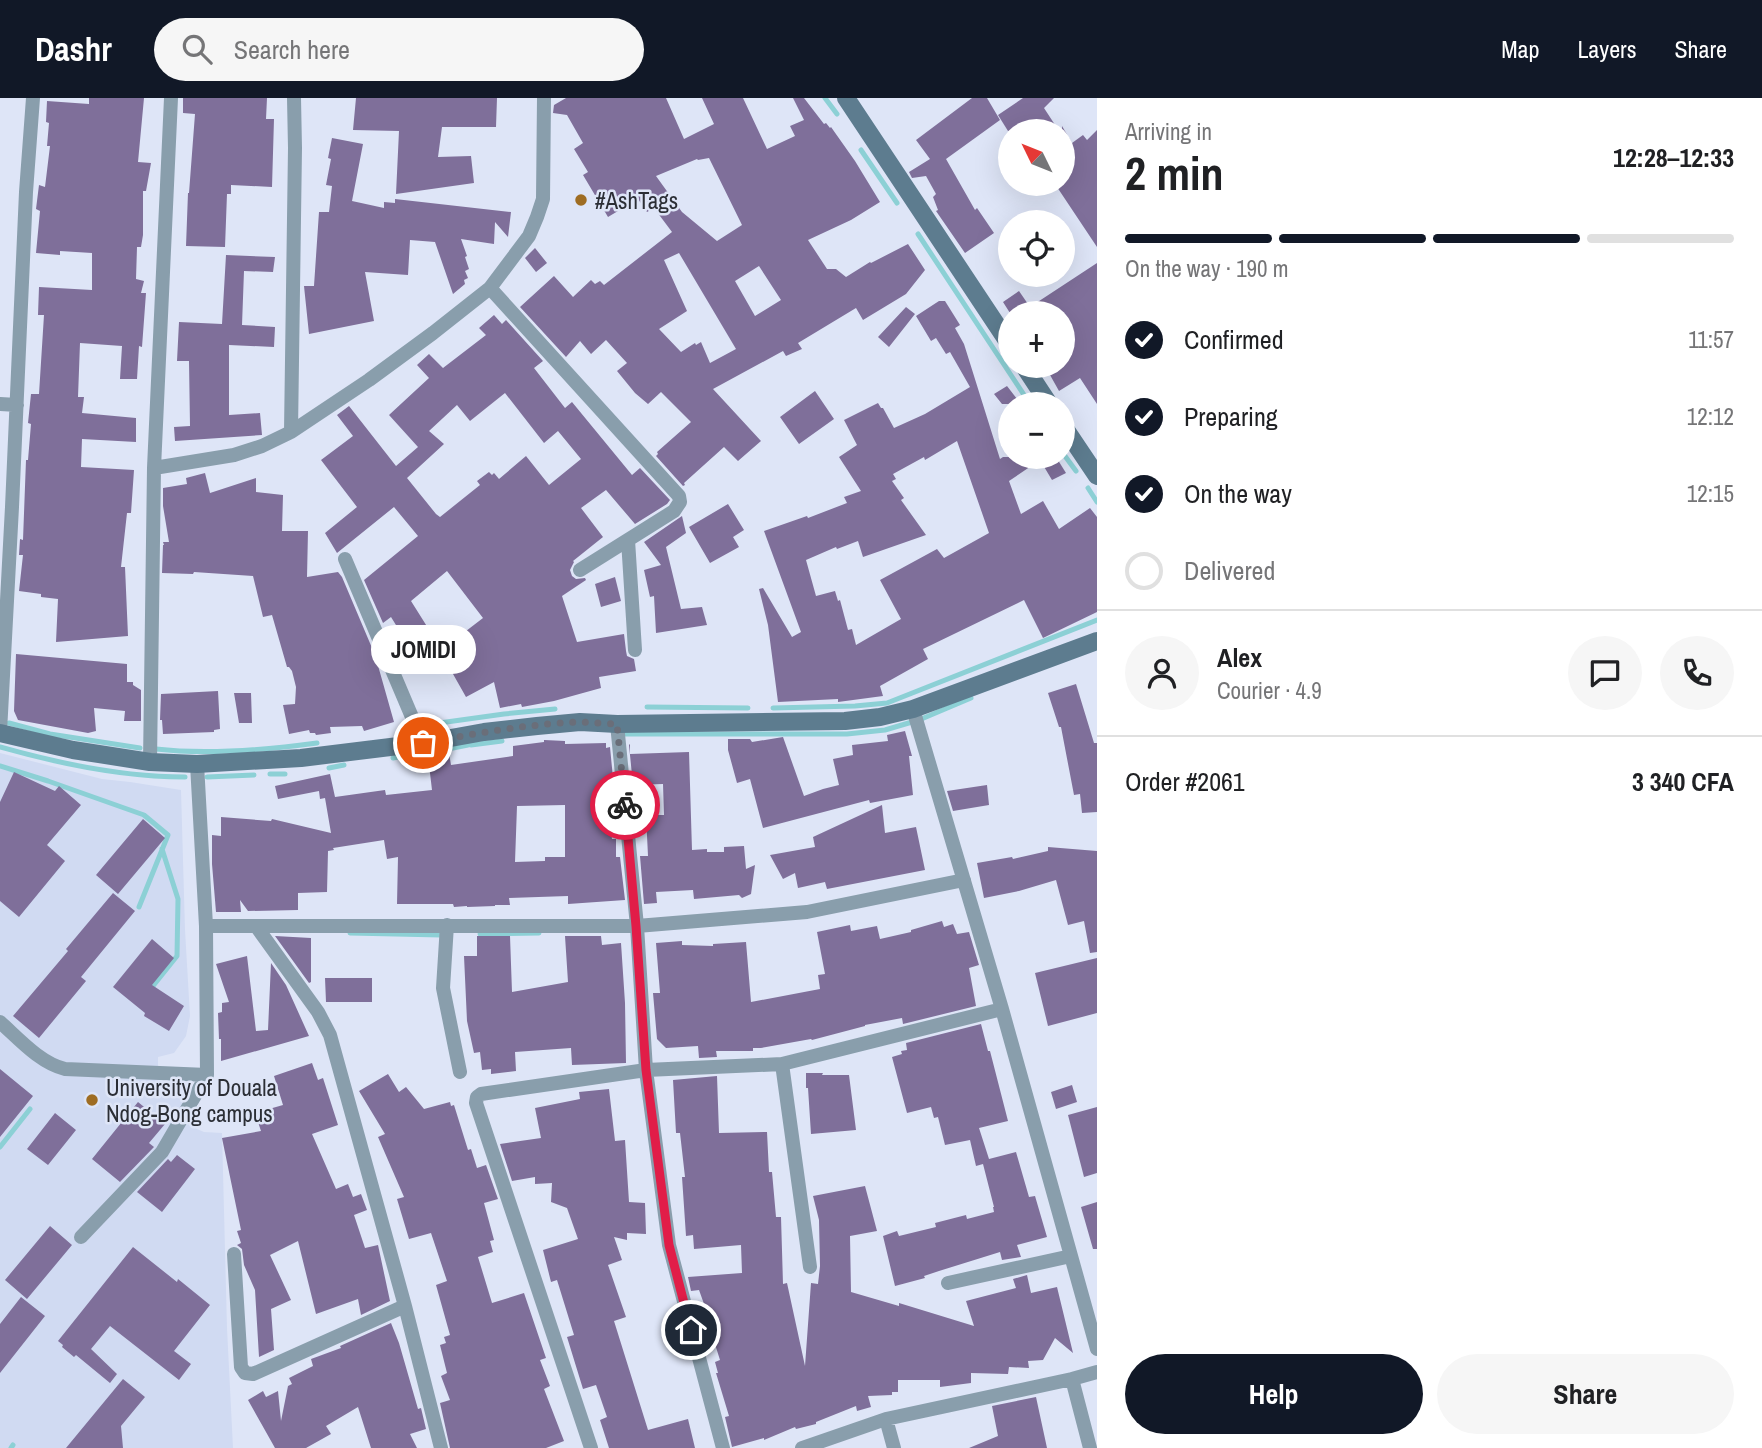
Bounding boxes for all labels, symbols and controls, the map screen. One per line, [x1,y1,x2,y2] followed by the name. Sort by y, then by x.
[154,18,644,81] search box
[35,27,112,71] text: Dashr
[178,30,216,68] icon: search
[234,32,350,67] text: Search here
[1501,33,1539,65] text: Map
[1577,33,1636,65] text: Layers
[1674,33,1727,65] text: Share
[1125,116,1212,147] text: Arriving in
[998,119,1074,196] north arrow
[998,119,1075,469] map controls
[1613,140,1734,175] text: 12:28–12:33
[1125,142,1224,204] text: 2 min
[595,185,678,216] place label: #AshTags
[573,192,589,208] marker: #AshTags
[998,210,1075,287] button: locate
[1125,253,1289,284] text: On the way · 190 m
[998,301,1075,378] button: +
[1125,321,1163,359] icon: check
[1184,322,1284,357] text: Confirmed
[1688,324,1734,355] text: 11:57
[998,392,1075,469] button: −
[1125,398,1163,436] icon: check
[1184,399,1278,434] text: Preparing
[1687,401,1734,432] text: 12:12
[1125,475,1163,513] icon: check
[1184,476,1292,511] text: On the way
[1687,478,1734,509] text: 12:15
[1184,553,1275,588] text: Delivered
[370,624,476,673] callout: JOMIDI
[391,634,456,665] text: JOMIDI
[1125,636,1199,710] button: person
[1568,636,1642,710] button: chat
[1660,636,1734,710] button: phone
[1217,640,1262,675] text: Alex
[1217,675,1322,706] text: Courier · 4.9
[393,713,453,773] pin
[404,724,442,762] icon: bag
[1125,764,1245,799] text: Order #2061
[1632,764,1734,799] text: 3 340 CFA
[590,770,660,840] courier
[606,786,644,824] icon: bike
[106,1072,277,1129] place label: University of Douala Ndog-Bong campus
[84,1092,100,1108] marker: University of Douala Ndog-Bong campus
[661,1300,721,1360] pin
[672,1311,710,1349] icon: home
[1125,1354,1423,1434] button: Help
[1437,1354,1734,1434] button: Share

